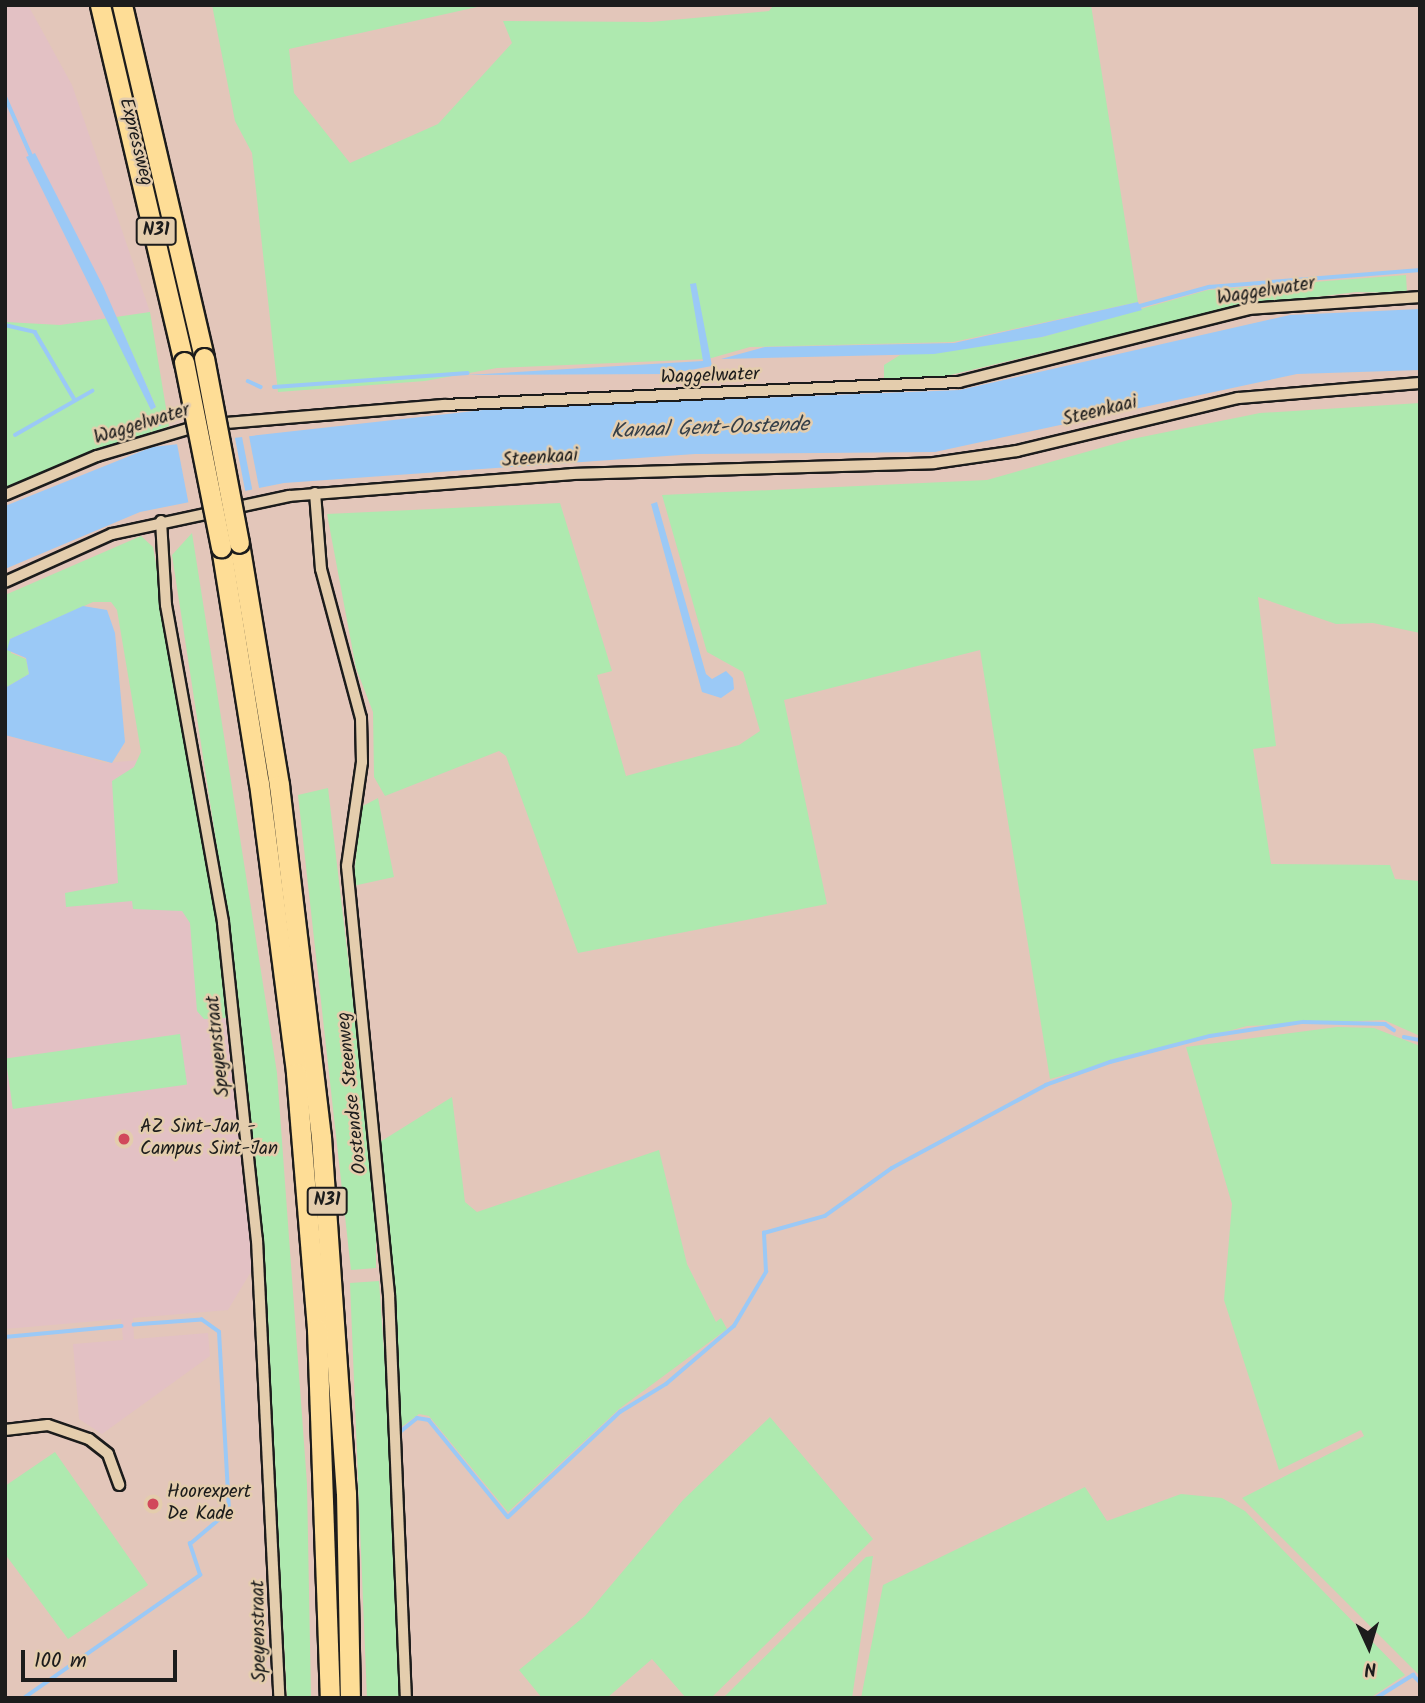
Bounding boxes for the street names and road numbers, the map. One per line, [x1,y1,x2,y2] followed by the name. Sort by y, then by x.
[113,96,157,188] street label: Expressweg
[135,216,177,246] road number: N31
[1215,273,1317,311] street label: Waggelwater
[660,364,760,390] street label: Waggelwater
[1060,392,1140,432] street label: Steenkaai
[91,400,193,450] street label: Waggelwater
[501,445,579,473] street label: Steenkaai
[202,994,236,1098] street label: Speyenstraat
[333,1011,373,1175] street label: Oostendse Steenweg
[306,1186,348,1216] road number: N31
[248,1580,272,1682] street label: Speyenstraat

